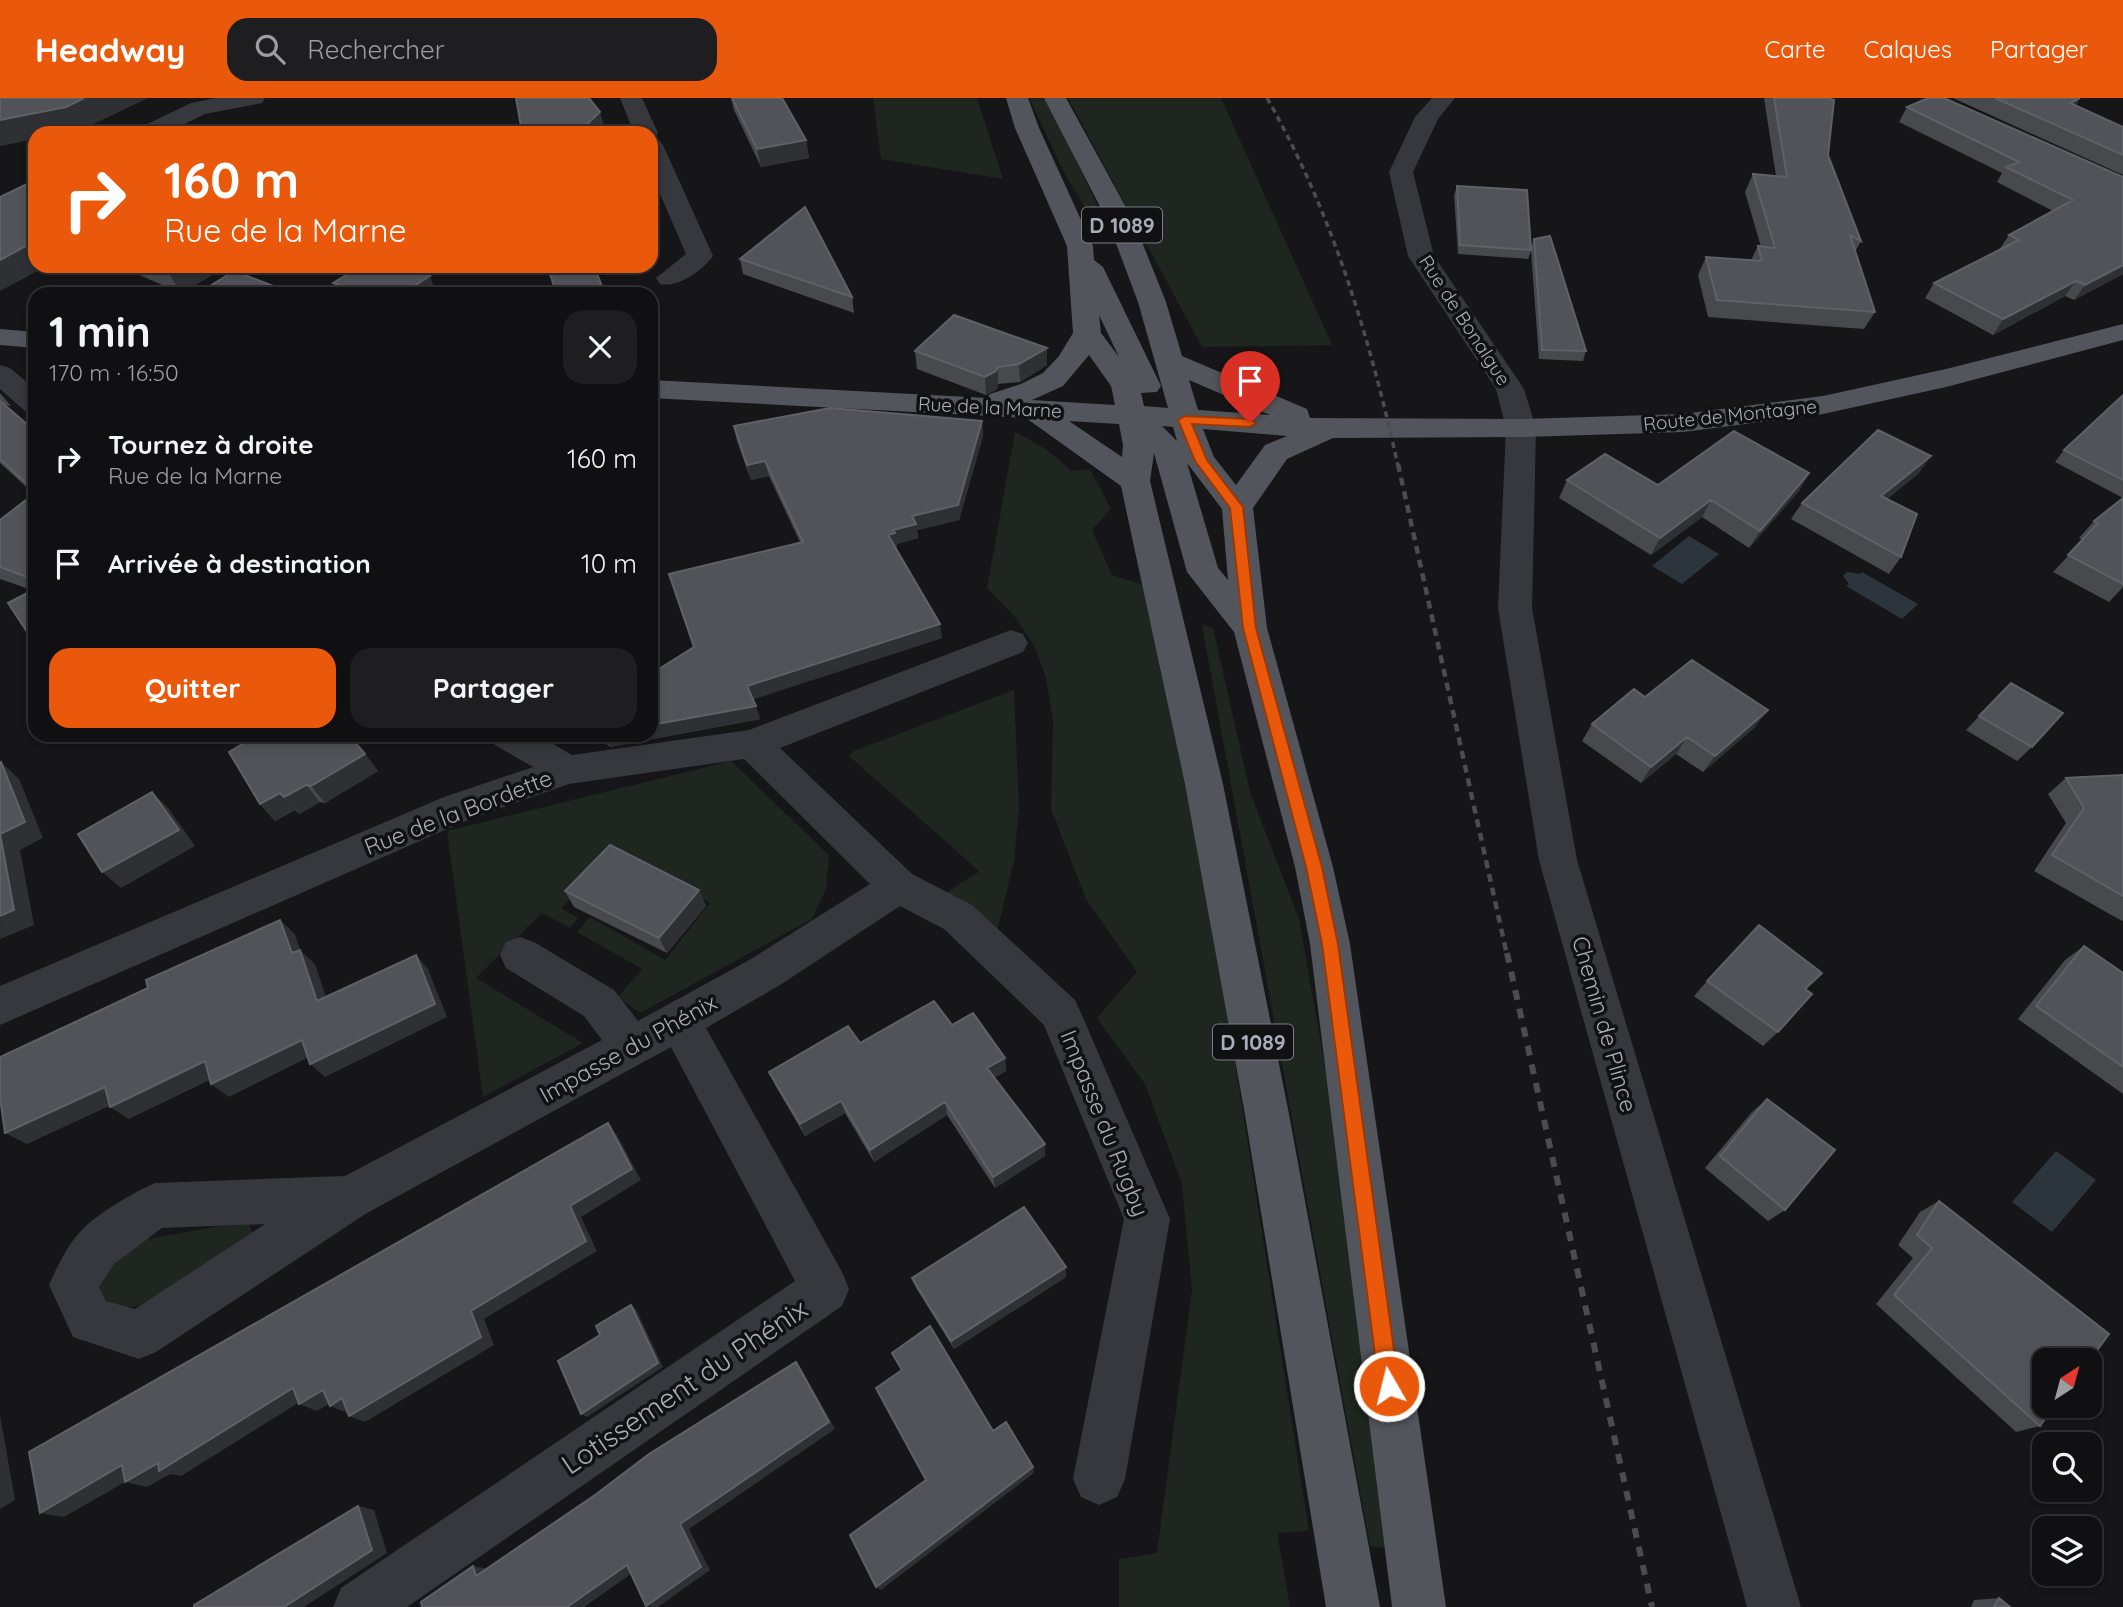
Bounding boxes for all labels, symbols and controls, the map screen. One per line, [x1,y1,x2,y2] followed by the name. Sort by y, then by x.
[227,18,717,81] search box
[35,29,185,70] text: Headway
[251,30,289,68] icon: search
[307,33,445,66] text: Rechercher
[1764,34,1826,64] text: Carte
[1864,34,1952,64] text: Calques
[1990,34,2088,64] text: Partager
[164,149,299,210] text: 160 m
[49,154,140,245] icon: right
[1082,208,1162,242] road number: D 1089
[164,210,407,250] text: Rue de la Marne
[1414,250,1516,390] street label: Rue de Bonalgue
[49,305,151,358] text: 1 min
[563,310,637,384] button: close
[1220,351,1280,423] pin
[49,358,179,387] text: 170 m · 16:50
[1231,362,1269,400] icon: arrive
[917,391,1063,423] street label: Rue de la Marne
[1642,394,1818,436] street label: Route de Montagne
[108,428,313,461] text: Tournez à droite
[49,440,87,478] icon: right
[567,442,637,475] text: 160 m
[108,461,282,490] text: Rue de la Marne
[49,545,87,583] icon: arrive
[108,547,371,580] text: Arrivée à destination
[581,547,637,580] text: 10 m
[49,648,336,728] button: Quitter
[350,648,637,728] button: Partager
[360,763,556,861] street label: Rue de la Bordette
[1566,933,1644,1115] street label: Chemin de Plince
[534,987,722,1109] street label: Impasse du Phénix
[1213,1024,1293,1060] road number: D 1089
[1054,1026,1156,1220] street label: Impasse du Rugby
[554,1291,814,1481] street label: Lotissement du Phénix
[2032,1348,2102,1418] north arrow
[2032,1348,2102,1586] map controls
[1352,1349,1426,1423] position arrow
[2032,1432,2102,1502] button: search
[2032,1516,2102,1586] button: layers

